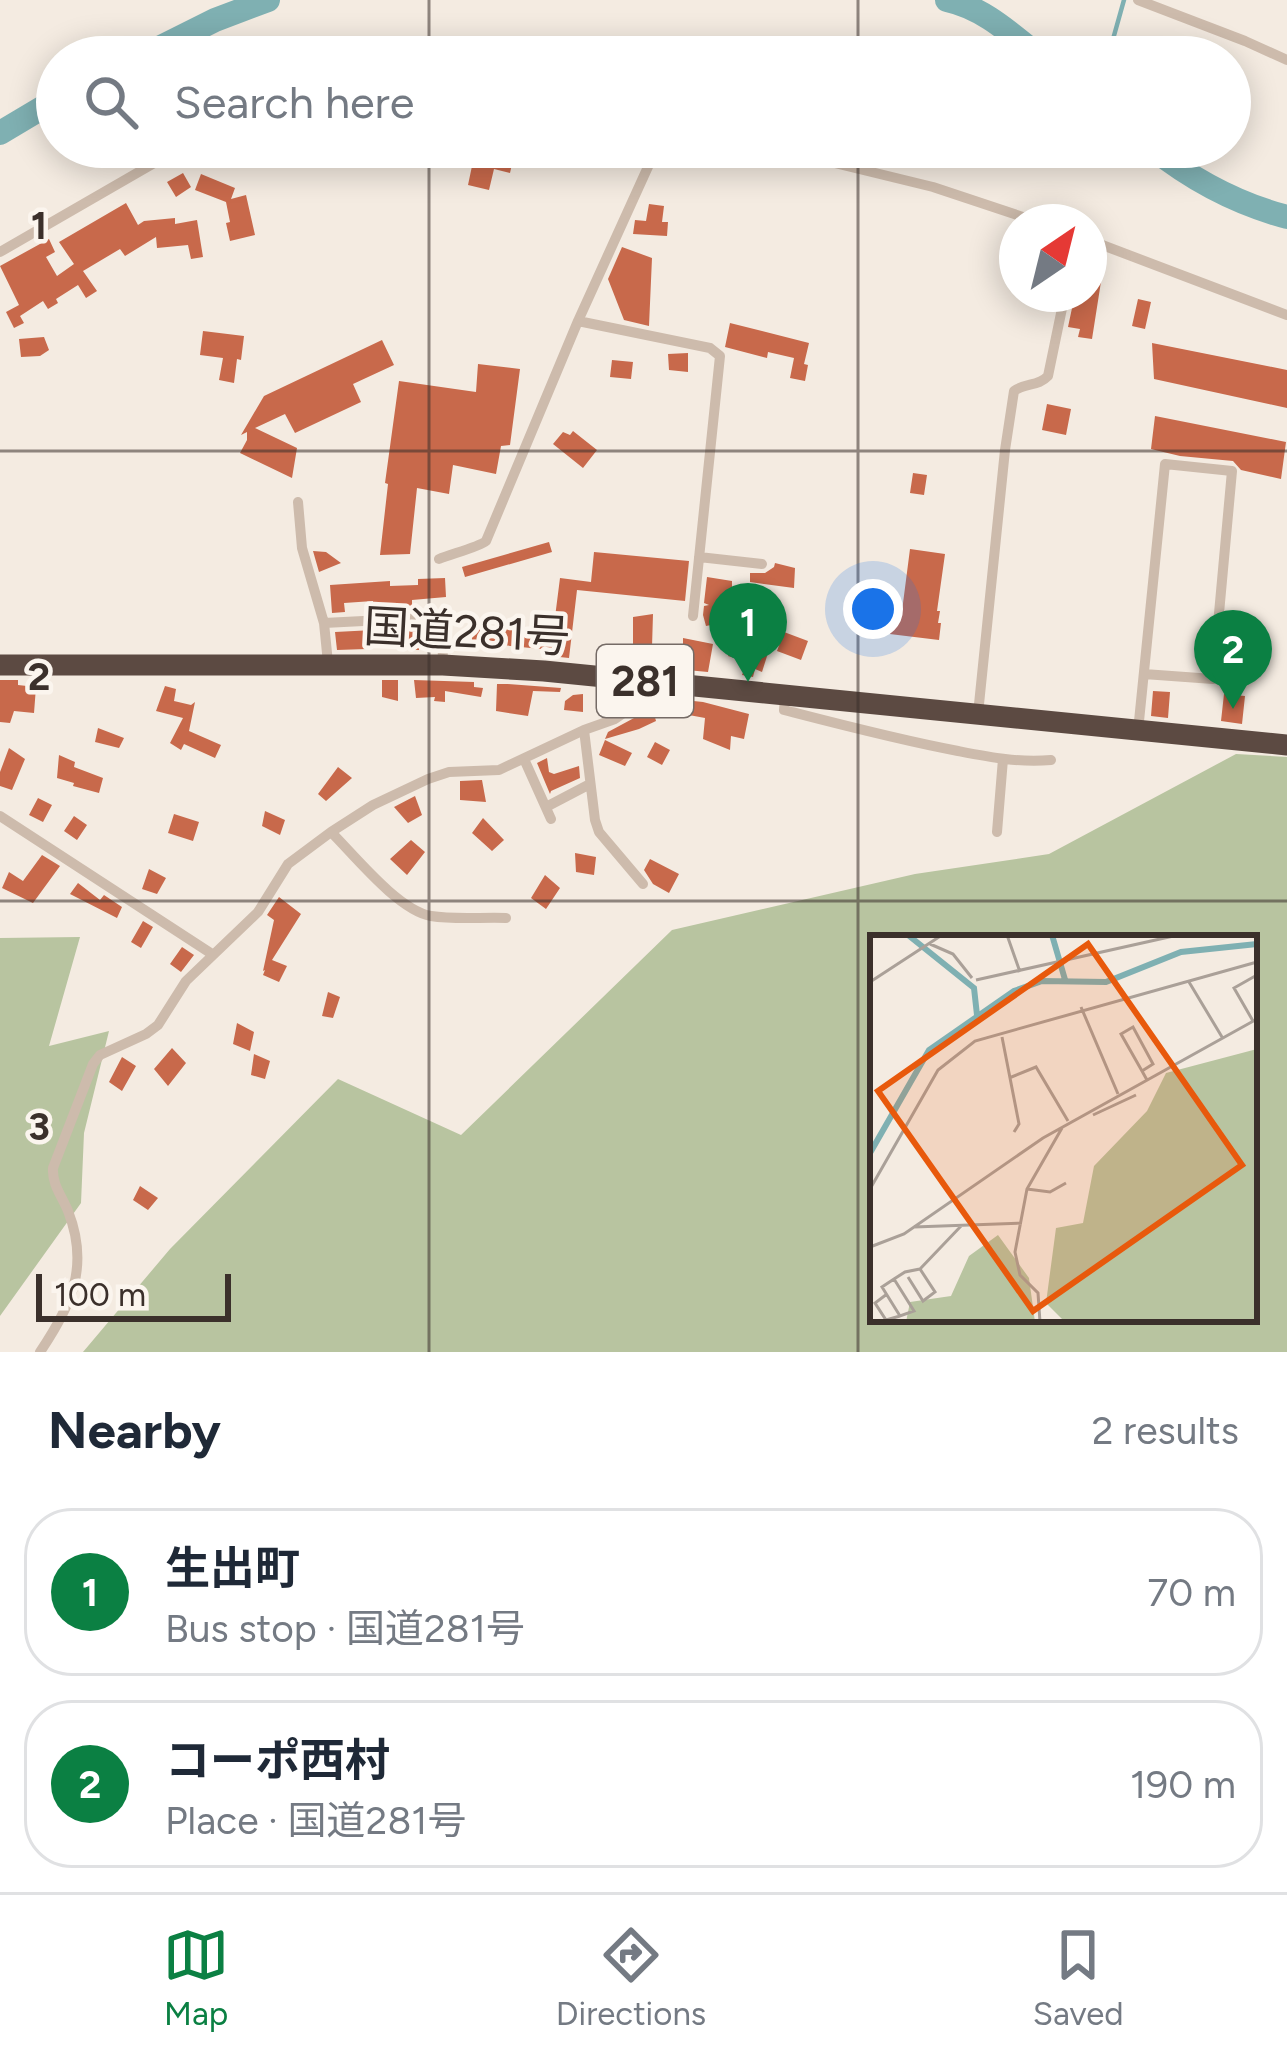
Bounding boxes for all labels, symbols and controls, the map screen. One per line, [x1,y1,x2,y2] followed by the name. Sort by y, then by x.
[36,36,1251,168] search box
[78,69,144,135] icon: search
[174,75,414,129] text: Search here
[31,202,47,249] text: 1
[999,204,1107,312] north arrow
[843,579,903,639] your location
[709,583,787,682] pin: 1
[363,599,571,663] street label: 国道281号
[1194,610,1272,709] pin: 2
[597,645,693,717] road number: 281
[28,653,50,700] text: 2
[870,935,1257,1322] inset map
[28,1103,50,1150] text: 3
[36,1268,231,1321] scale bar
[54,1275,146,1314] text: 100 m
[48,1400,221,1461] text: Nearby
[1092,1407,1239,1454] text: 2 results
[165,1541,300,1595] text: 生出町
[82,1569,98,1616] text: 1
[1147,1569,1236,1616] text: 70 m
[165,1605,525,1652] text: Bus stop · 国道281号
[165,1733,390,1787] text: コーポ西村
[79,1761,101,1808] text: 2
[1130,1761,1236,1808] text: 190 m
[165,1797,466,1844] text: Place · 国道281号
[163,1922,229,2033] tab: Map
[556,1922,706,2033] tab: Directions
[1033,1922,1124,2033] tab: Saved

